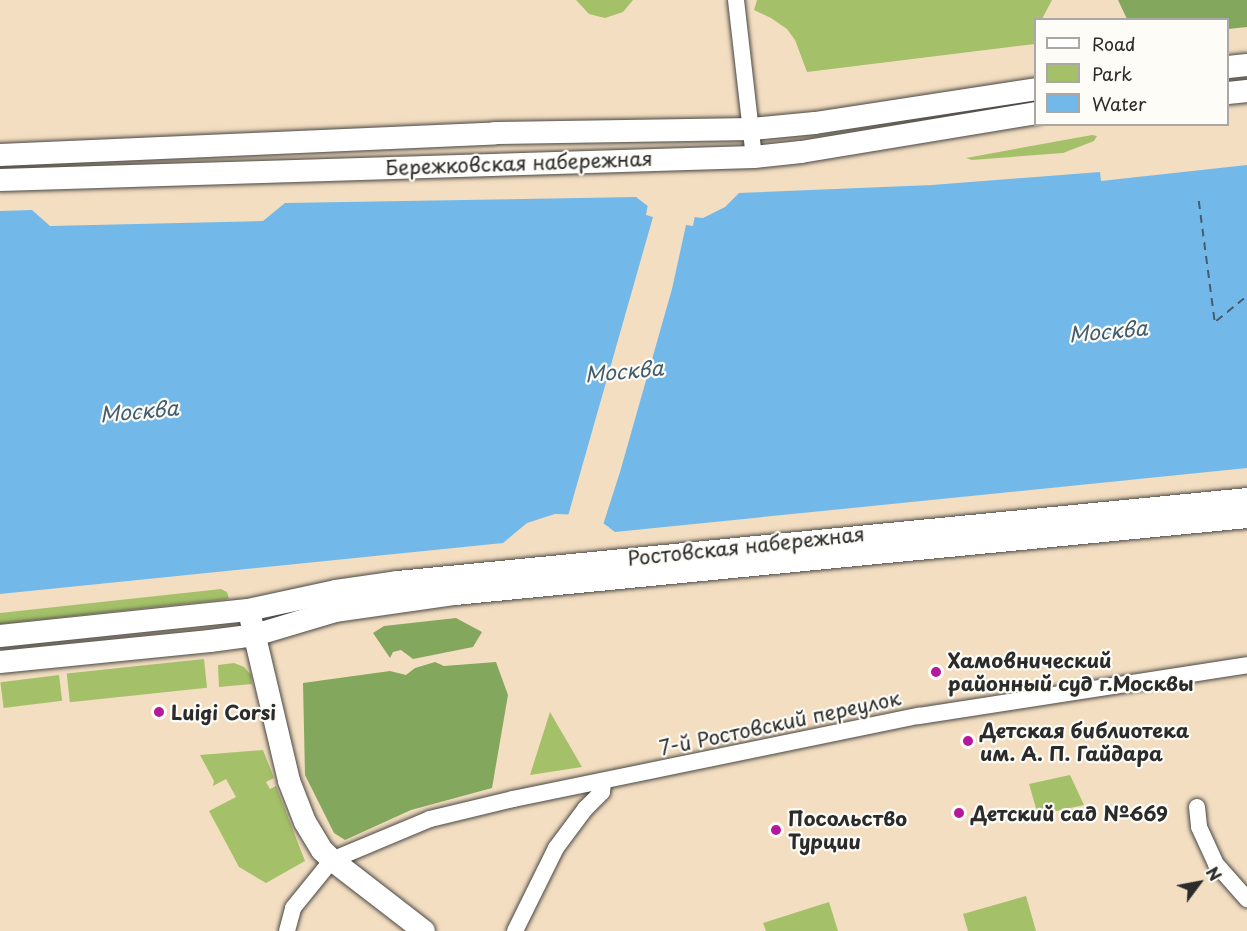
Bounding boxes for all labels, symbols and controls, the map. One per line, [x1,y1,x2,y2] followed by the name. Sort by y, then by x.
[1034,18,1229,126] legend
[1092,30,1136,57] text: Road
[1092,60,1132,87] text: Park
[1092,90,1146,117] text: Water
[385,146,653,180] street label: Бережковская набережная
[1068,314,1148,346] water label: Москва
[584,354,664,386] water label: Москва
[99,394,179,426] water label: Москва
[626,522,866,570] street label: Ростовская набережная
[948,648,1194,695] place label: Хамовнический районный суд г.Москвы
[929,665,943,679] marker: Хамовнический районный суд г.Москвы
[657,686,903,760] street label: 7-й Ростовский переулок
[171,700,277,724] place label: Luigi Corsi
[152,705,166,719] marker: Luigi Corsi
[980,718,1190,765] place label: Детская библиотека им. А. П. Гайдара
[961,734,975,748] marker: Детская библиотека им. А. П. Гайдара
[971,801,1169,825] place label: Детский сад №669
[952,806,966,820] marker: Детский сад №669
[788,807,907,854] place label: Посольство Турции
[769,823,783,837] marker: Посольство Турции
[1169,853,1229,913] north arrow
[1201,862,1228,885] text: N

